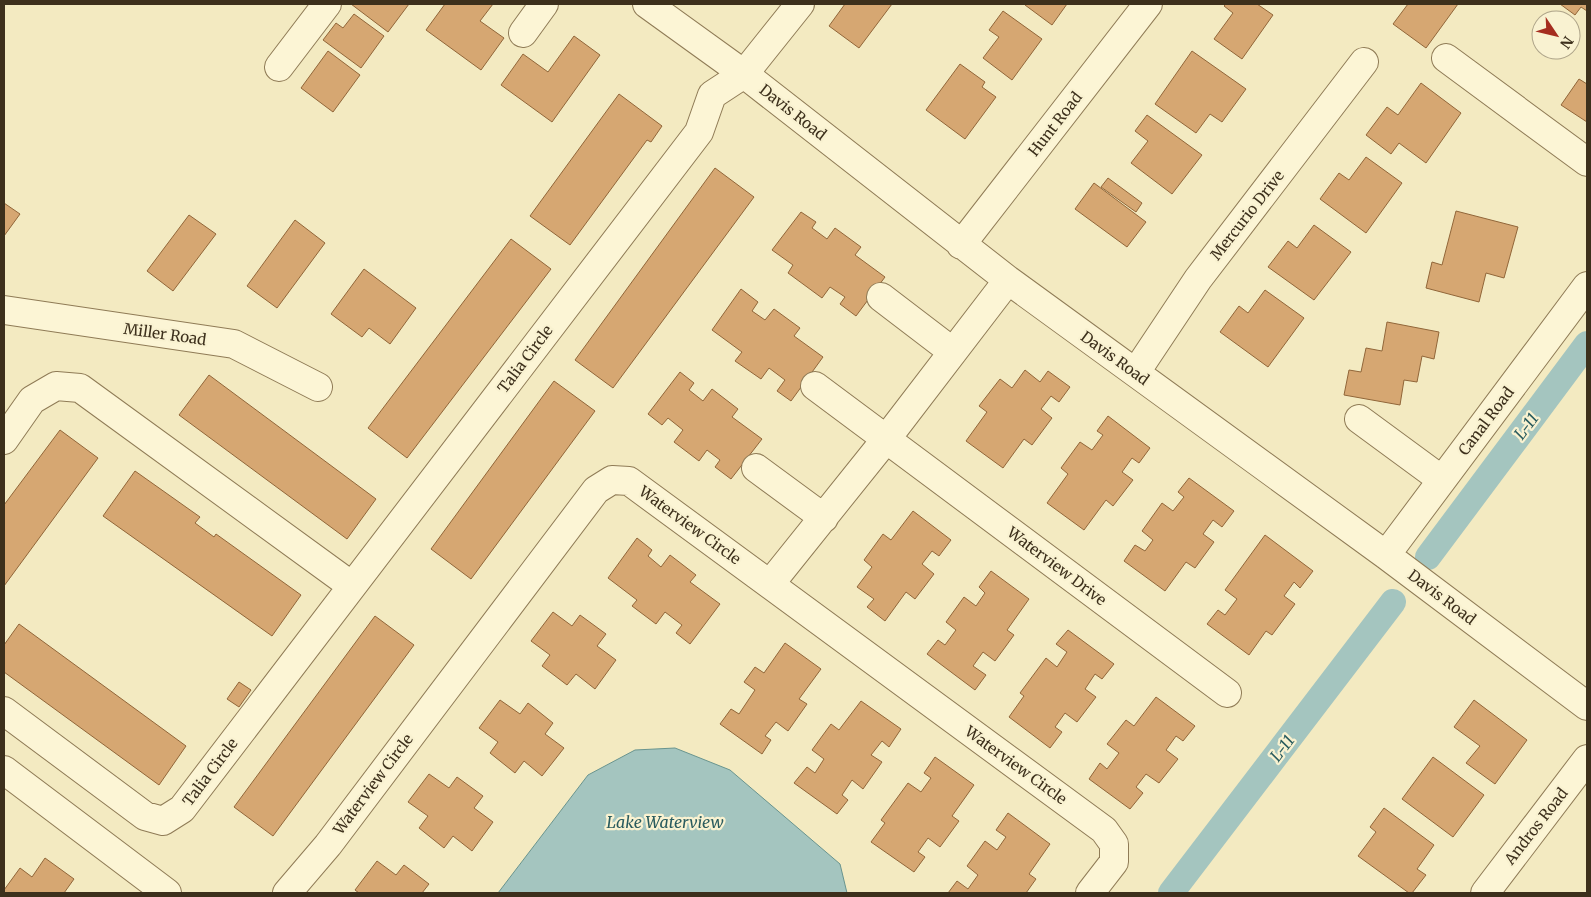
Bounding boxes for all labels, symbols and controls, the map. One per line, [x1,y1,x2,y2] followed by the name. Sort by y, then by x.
[1531,10,1581,60] north arrow
[1556,33,1577,52] text: N
[756,80,830,144] street label: Davis Road
[1024,88,1086,160] street label: Hunt Road
[1206,166,1288,264] street label: Mercurio Drive
[122,319,208,349] street label: Miller Road
[493,321,557,397] street label: Talia Circle
[1077,327,1153,389] street label: Davis Road
[1454,383,1518,459] street label: Canal Road
[1510,409,1542,443] water label: L-11
[635,481,745,568] street label: Waterview Circle
[1003,522,1110,610] street label: Waterview Drive
[1404,565,1480,629] street label: Davis Road
[961,721,1071,808] street label: Waterview Circle
[328,730,417,839] street label: Waterview Circle
[1266,731,1298,765] water label: L-11
[178,734,242,810] street label: Talia Circle
[1500,784,1572,869] street label: Andros Road
[606,812,724,832] water label: Lake Waterview

